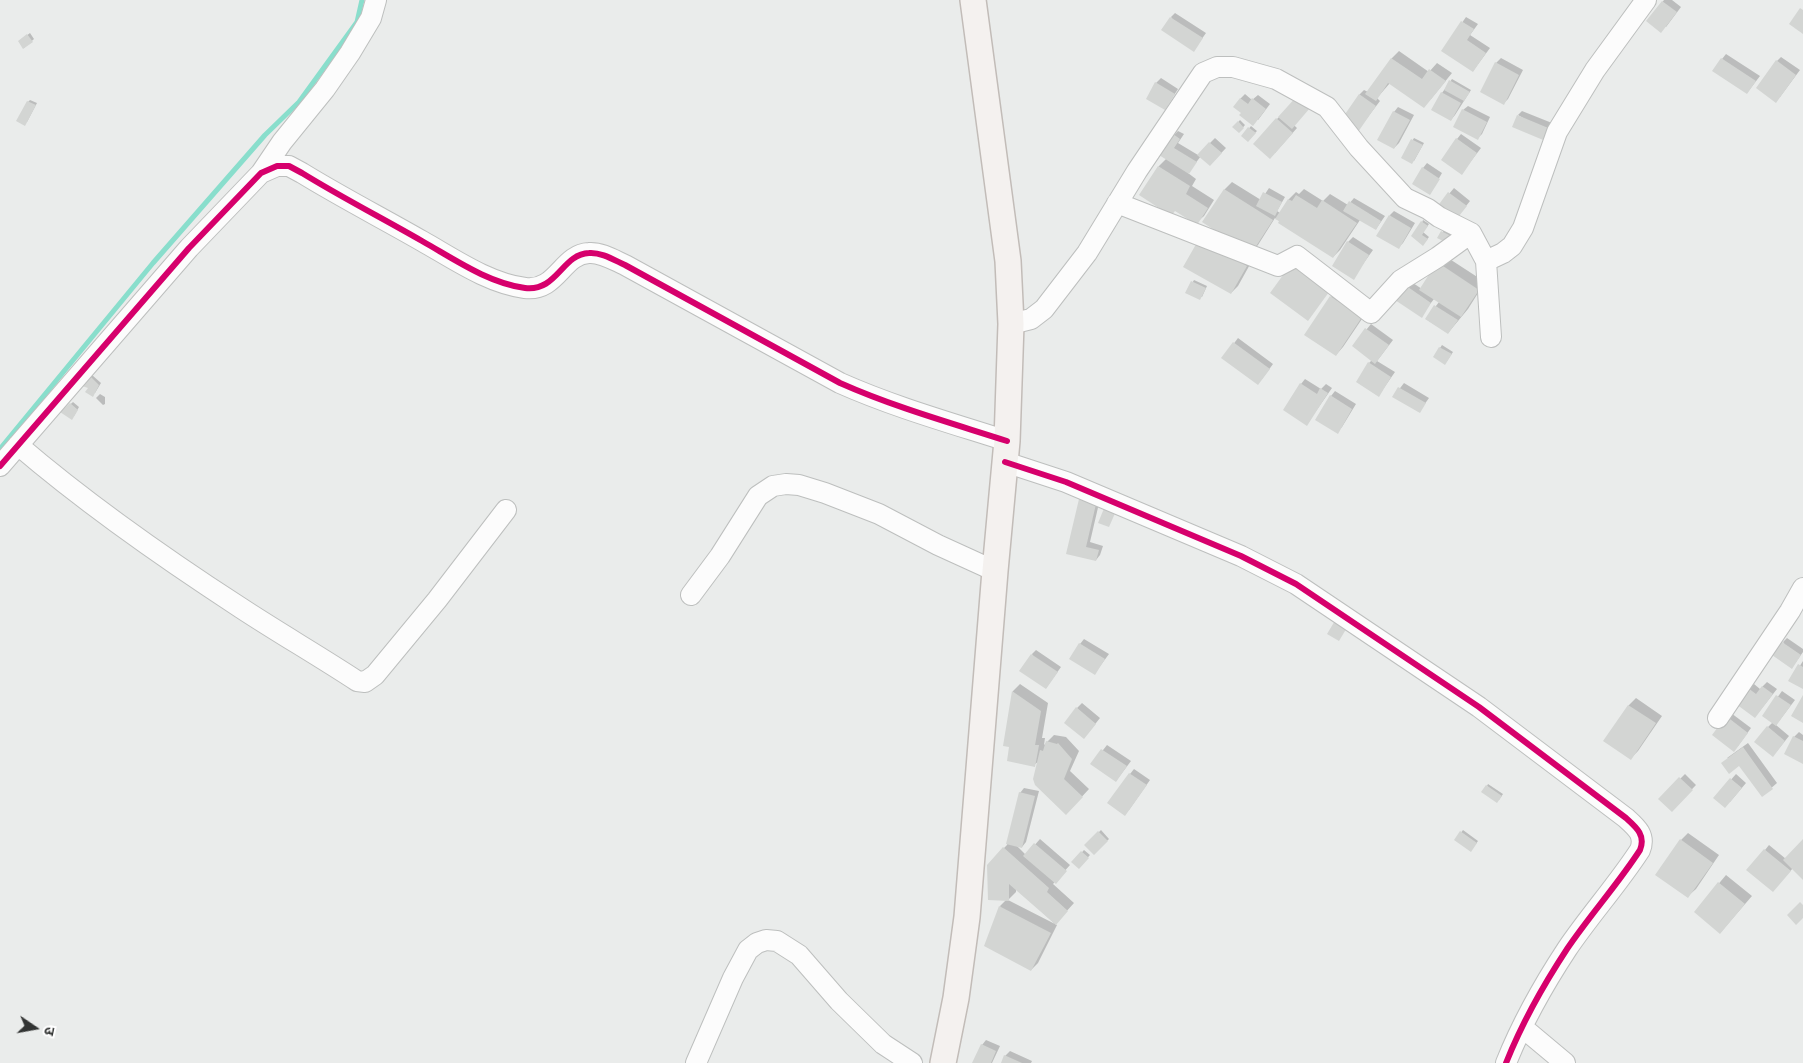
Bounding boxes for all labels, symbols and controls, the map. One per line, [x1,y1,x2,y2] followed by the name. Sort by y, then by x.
[10,1003,60,1053] north arrow
[41,1025,59,1037] text: उ

